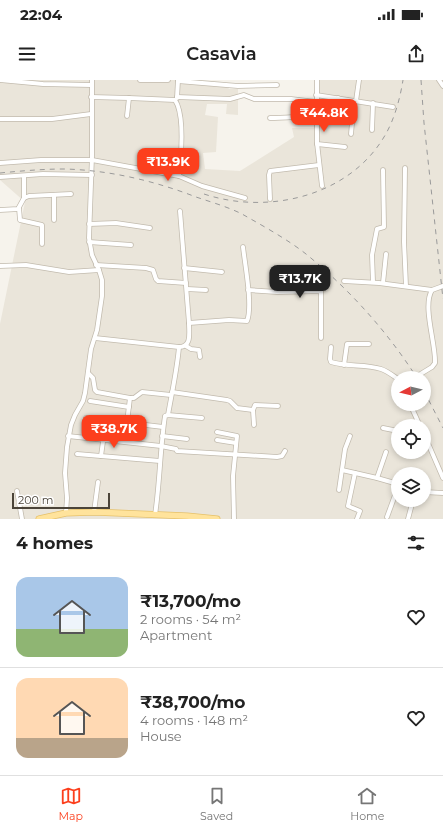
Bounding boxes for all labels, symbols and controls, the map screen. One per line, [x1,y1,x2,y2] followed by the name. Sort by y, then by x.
[20,5,62,24] text: 22:04
[16,43,38,65] icon: menu
[186,43,257,65] text: Casavia
[405,43,427,65] icon: share
[291,99,357,133] pin: ₹44.8K
[300,104,348,120] text: ₹44.8K
[135,148,201,182] pin: ₹13.9K
[146,153,190,169] text: ₹13.9K
[267,265,333,299] pin: ₹13.7K
[278,270,322,286] text: ₹13.7K
[391,371,431,411] north arrow
[391,371,431,507] map controls
[81,415,147,449] pin: ₹38.7K
[391,419,431,459] button: locate
[91,420,137,436] text: ₹38.7K
[391,467,431,507] button: layers
[12,491,110,510] scale bar
[18,493,53,507] text: 200 m
[405,532,427,554] icon: filters
[16,533,93,553] text: 4 homes
[140,591,241,611] text: ₹13,700/mo
[48,593,96,641] icon: home
[405,606,427,628] icon: heart
[140,611,241,627] text: 2 rooms · 54 m²
[140,627,212,643] text: Apartment
[140,692,246,712] text: ₹38,700/mo
[48,694,96,742] icon: home
[405,707,427,729] icon: heart
[140,712,248,728] text: 4 rooms · 148 m²
[140,728,182,744] text: House
[59,785,83,823] tab: Map
[200,785,233,823] tab: Saved
[350,785,384,823] tab: Home

